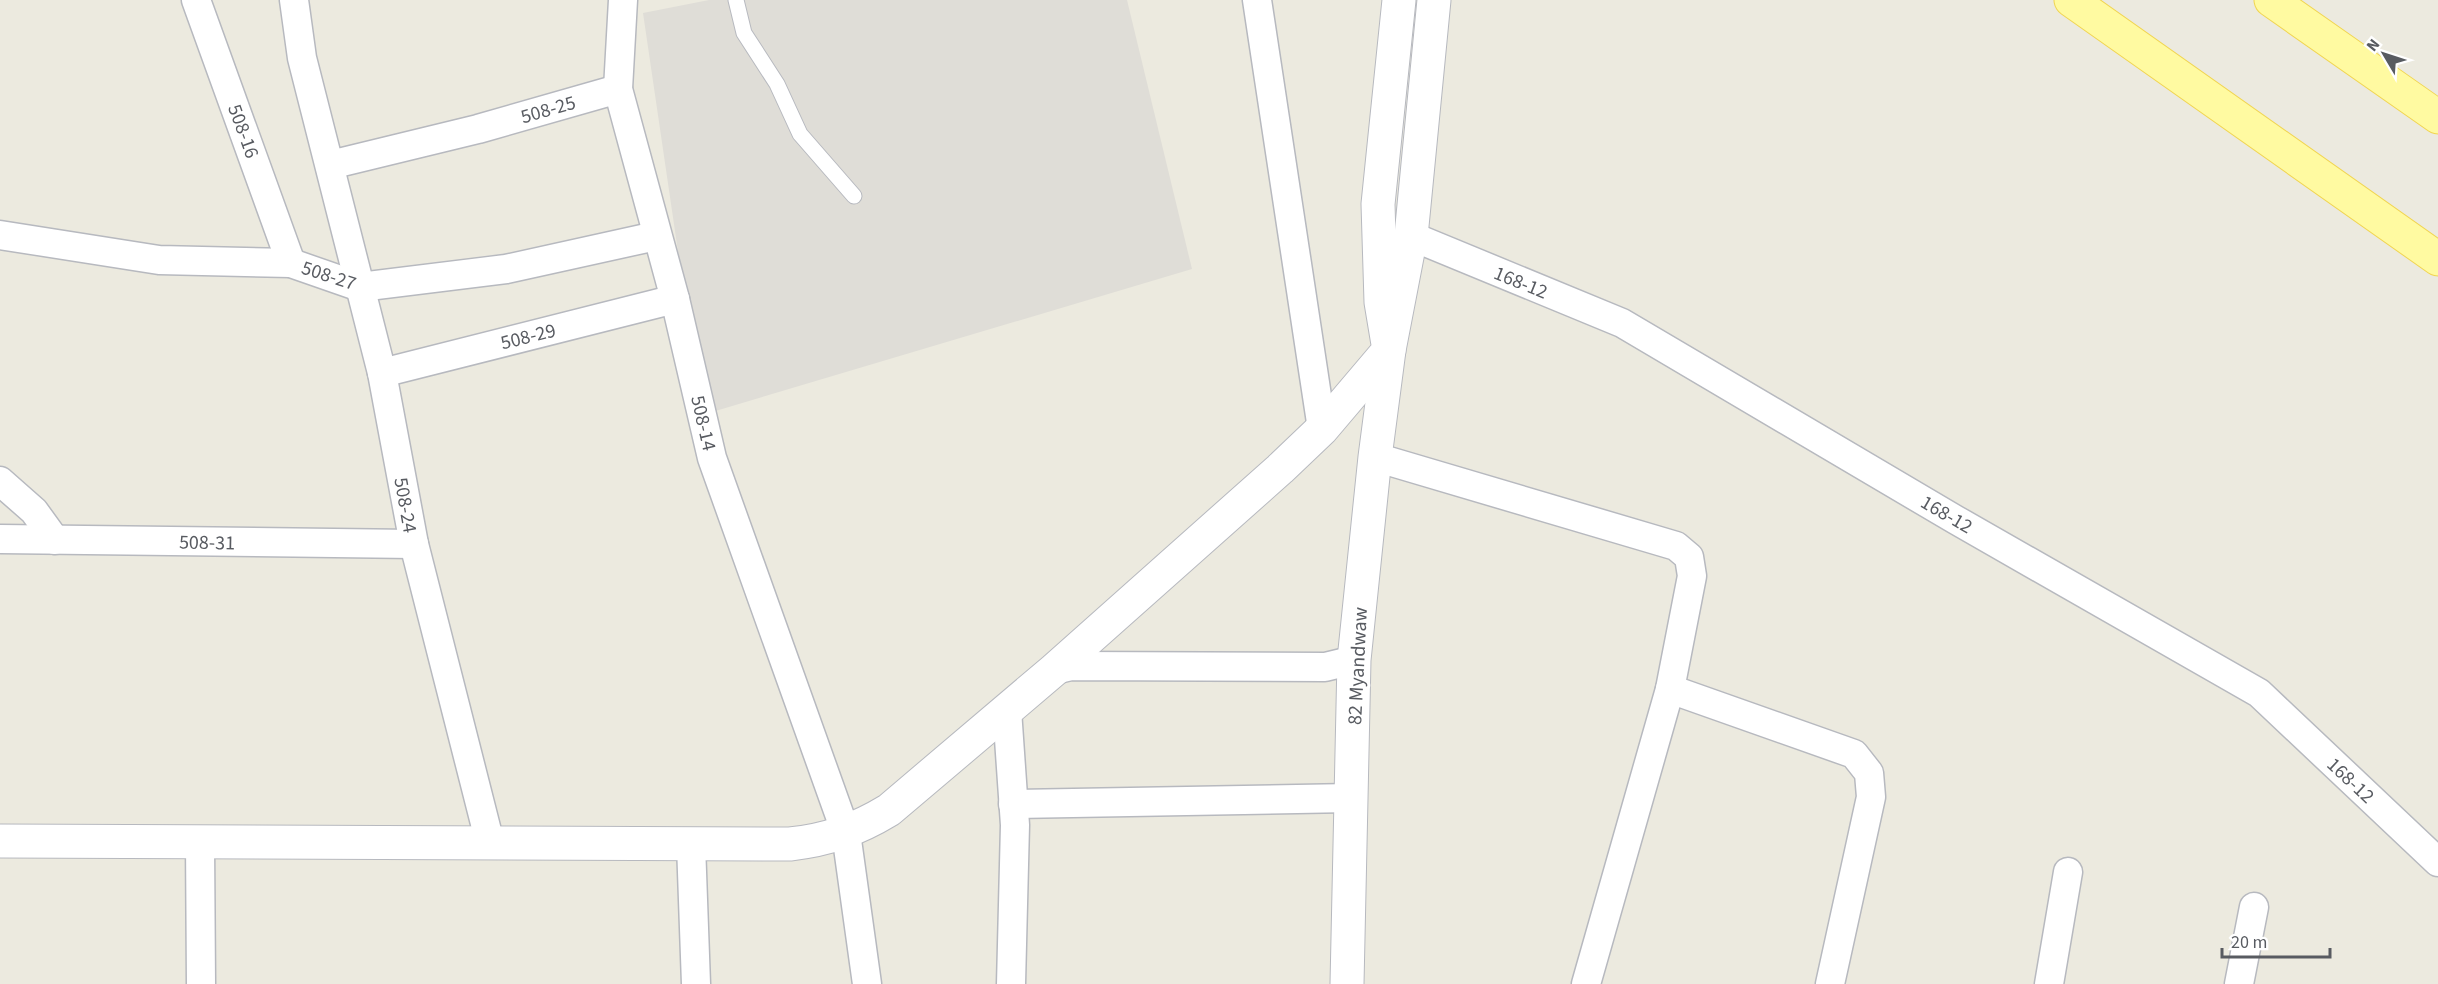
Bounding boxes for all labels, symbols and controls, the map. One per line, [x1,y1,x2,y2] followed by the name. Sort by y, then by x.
[2354,24,2414,84] north arrow
[2361,34,2385,56] text: N
[518,89,579,131] street label: 508-25
[220,100,266,162] street label: 508-16
[298,254,360,298] street label: 508-27
[1489,259,1552,306] street label: 168-12
[498,317,559,357] street label: 508-29
[683,393,723,454] street label: 508-14
[386,475,424,535] street label: 508-24
[1915,489,1978,541] street label: 168-12
[179,529,235,557] street label: 508-31
[1341,606,1375,726] street label: 82 Myandwaw
[2320,751,2380,810] street label: 168-12
[2222,921,2330,959] scale bar
[2231,930,2267,955] text: 20 m

